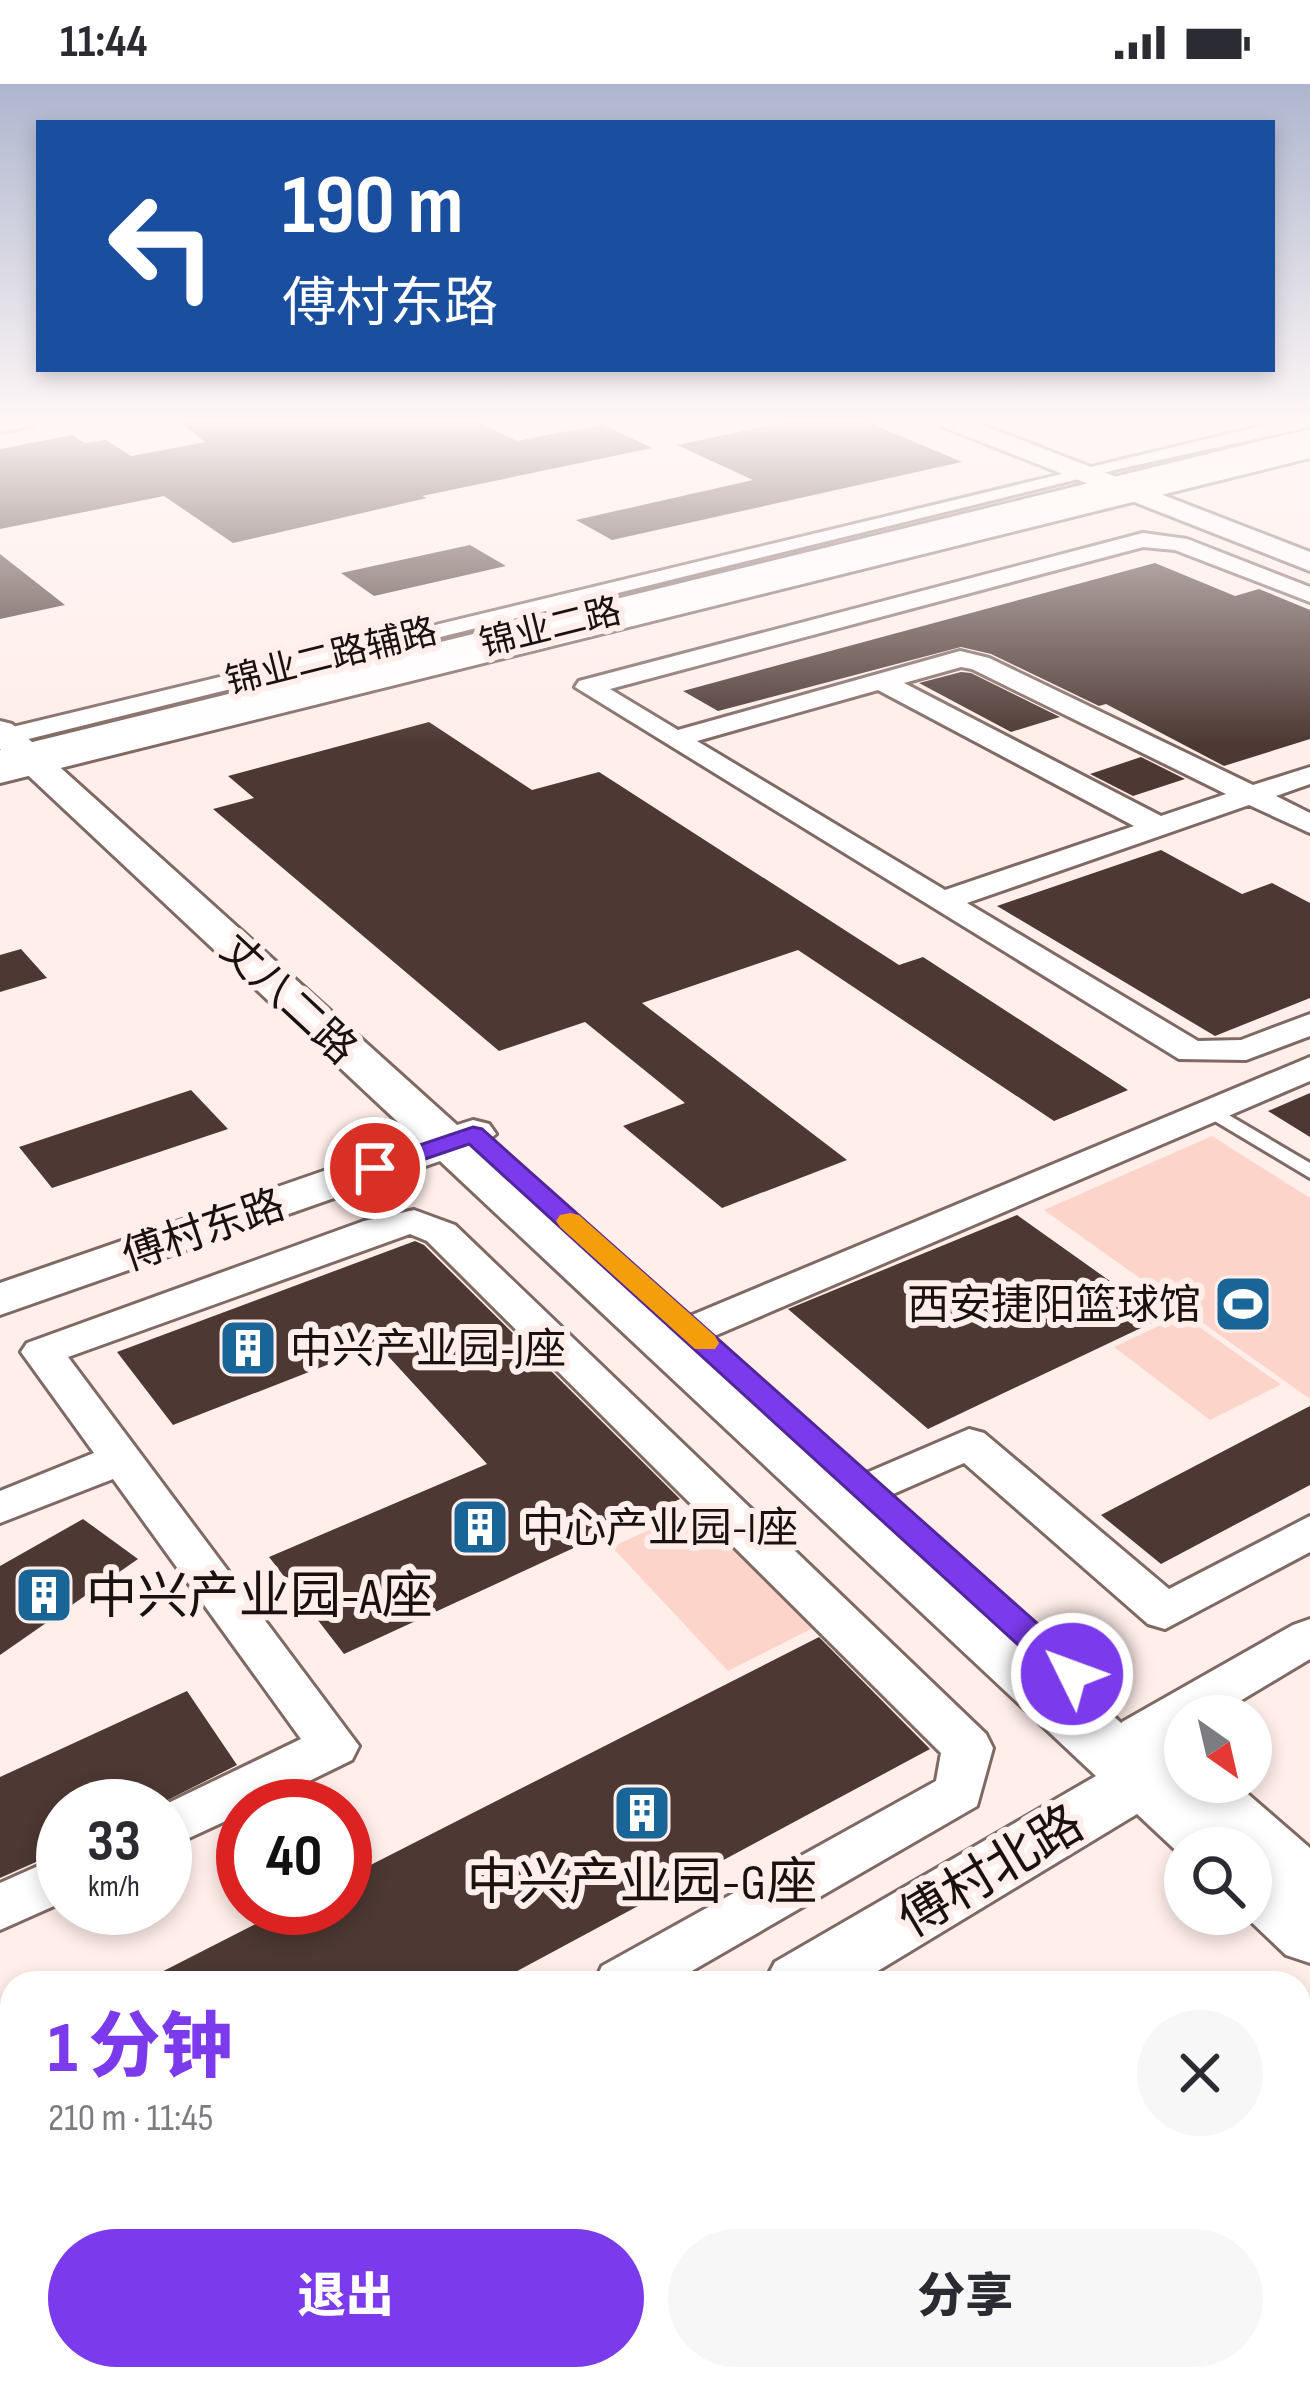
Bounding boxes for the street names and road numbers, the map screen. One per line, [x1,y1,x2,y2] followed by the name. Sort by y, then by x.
[476,590,626,667] street label: 锦业二路
[222,610,442,704] street label: 锦业二路辅路
[208,924,366,1076] street label: 丈八二路
[116,1180,292,1283] street label: 傅村东路
[888,1793,1094,1951] street label: 傅村北路

